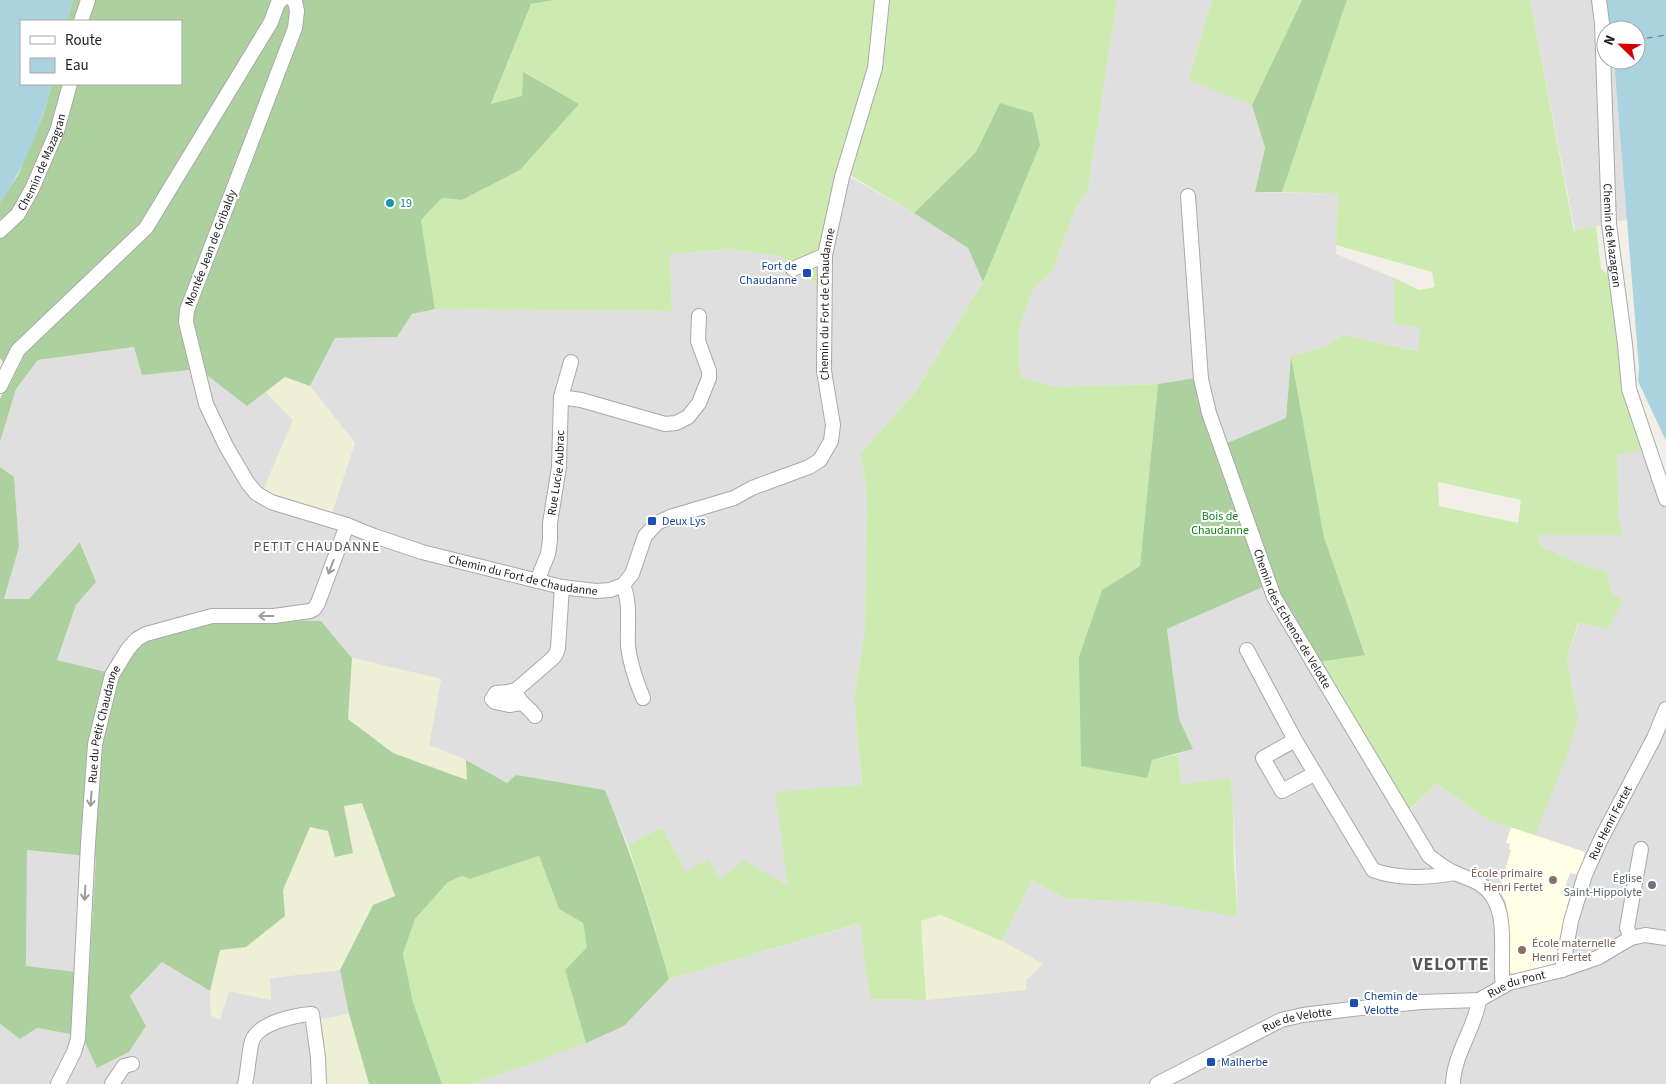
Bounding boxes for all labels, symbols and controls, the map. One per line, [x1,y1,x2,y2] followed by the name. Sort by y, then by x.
[20,20,182,85] legend
[1596,20,1646,70] north arrow
[65,30,102,51] text: Route
[1599,32,1621,49] text: N
[65,55,89,76] text: Eau
[13,112,70,214] street label: Chemin de Mazagran
[1599,183,1626,289] street label: Chemin de Mazagran
[181,187,241,309] street label: Montée Jean de Gribaldy
[400,195,412,212] place label: 19
[384,197,396,209] marker: 19
[815,226,839,381] street label: Chemin du Fort de Chaudanne
[739,258,797,289] place label: Fort de Chaudanne
[801,267,813,279] marker: Fort de Chaudanne
[543,429,569,517] street label: Rue Lucie Aubrac
[1191,508,1249,539] park label: Bois de Chaudanne
[662,513,706,530] place label: Deux Lys
[646,515,658,527] marker: Deux Lys
[254,537,380,557] district label: PETIT CHAUDANNE
[1249,546,1335,692] street label: Chemin des Echenoz de Velotte
[447,550,599,600] street label: Chemin du Fort de Chaudanne
[326,559,335,575] one-way arrow
[258,611,274,621] one-way arrow
[84,662,125,784] street label: Rue du Petit Chaudanne
[1584,782,1636,863] street label: Rue Henri Fertet
[86,790,95,806] one-way arrow
[1471,865,1543,896] place label: École primaire Henri Fertet
[1563,870,1642,901] place label: Église Saint-Hippolyte
[1547,874,1559,886] marker: École primaire Henri Fertet
[1646,879,1658,891] marker: Église Saint-Hippolyte
[81,885,90,901] one-way arrow
[1532,935,1616,966] place label: École maternelle Henri Fertet
[1516,944,1528,956] marker: École maternelle Henri Fertet
[1411,952,1490,977] district label: VELOTTE
[1484,966,1547,1002] street label: Rue du Pont
[1364,988,1418,1019] place label: Chemin de Velotte
[1348,997,1360,1009] marker: Chemin de Velotte
[1259,1003,1333,1037] street label: Rue de Velotte
[1221,1054,1268,1071] place label: Malherbe
[1205,1056,1217,1068] marker: Malherbe

